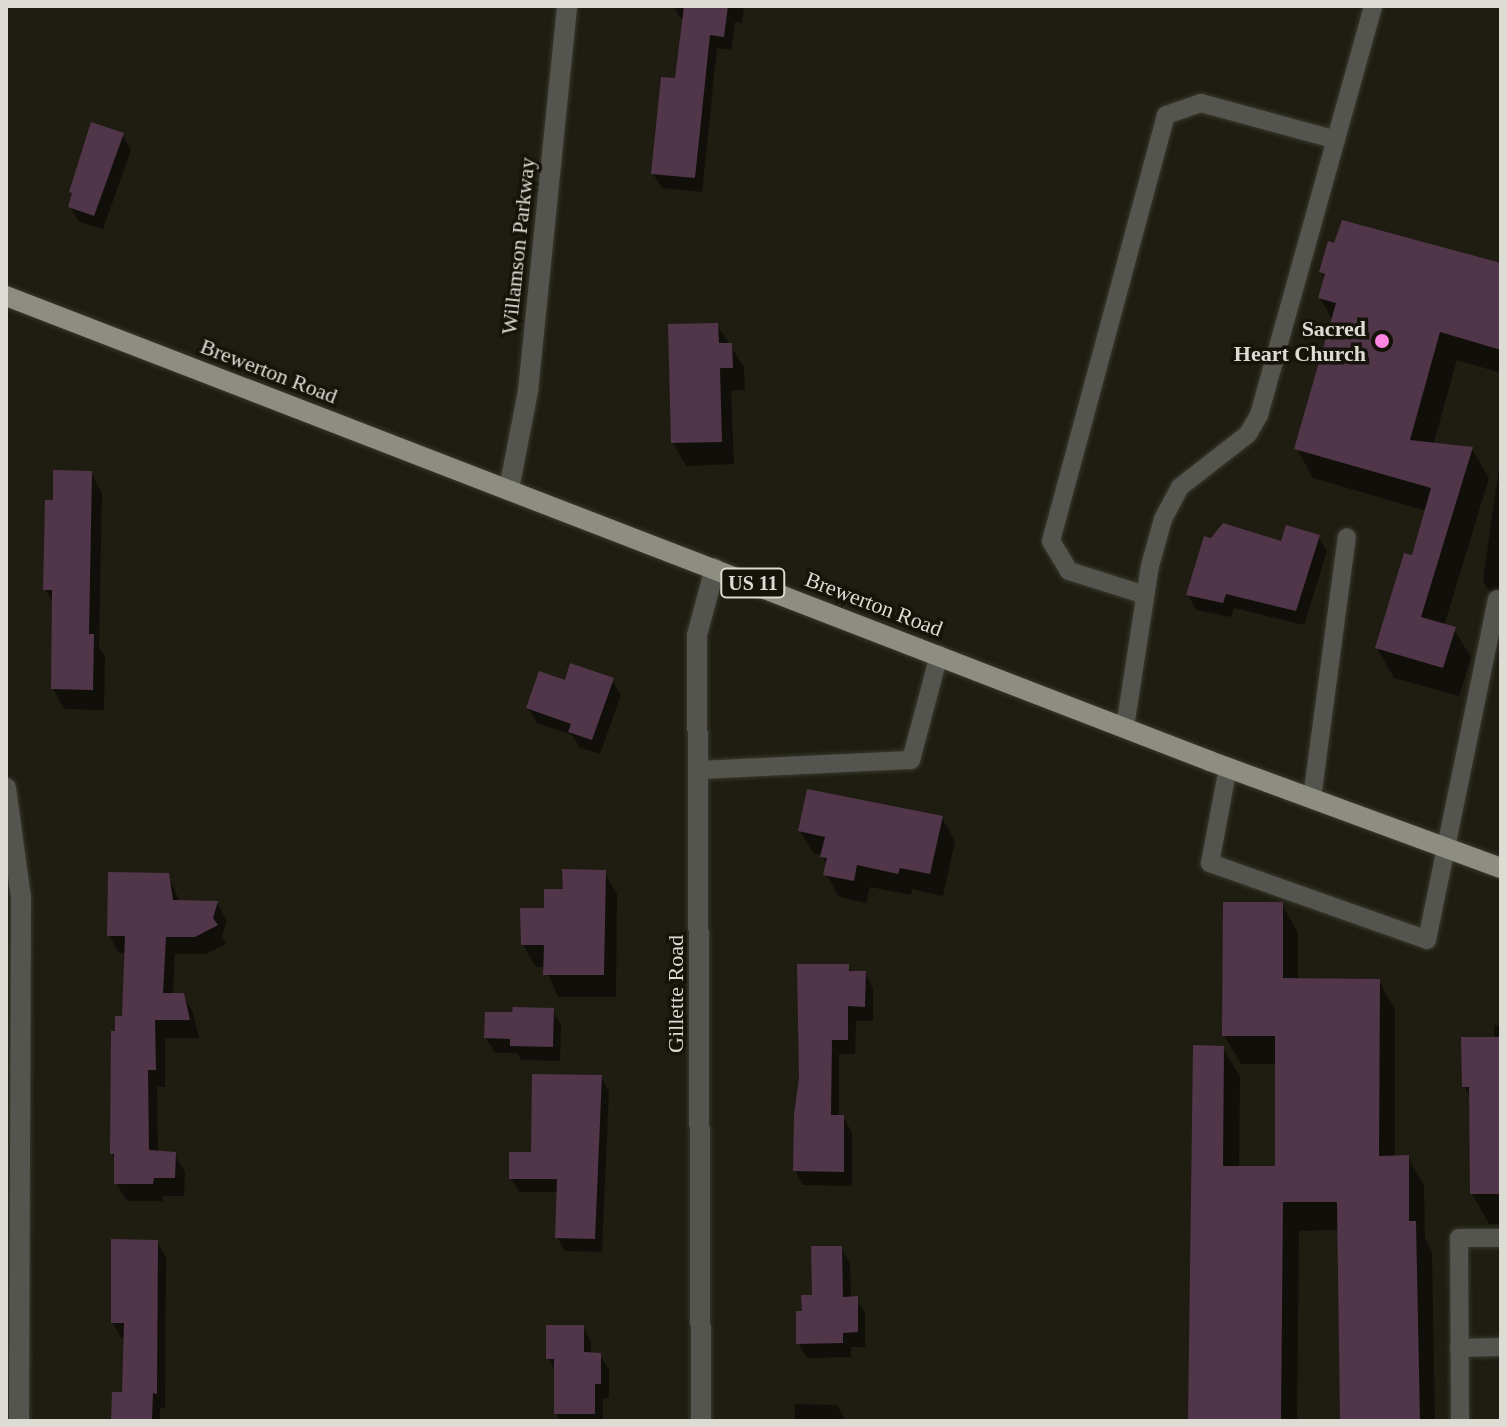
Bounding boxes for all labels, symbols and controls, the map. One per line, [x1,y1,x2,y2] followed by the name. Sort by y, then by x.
[496,156,540,336] street label: Willamson Parkway
[1234,315,1366,366] place label: Sacred Heart Church
[1373,332,1391,350] marker: Sacred Heart Church
[197,333,341,409] street label: Brewerton Road
[802,566,946,642] street label: Brewerton Road
[719,567,787,599] road number: US 11
[663,935,689,1053] street label: Gillette Road

